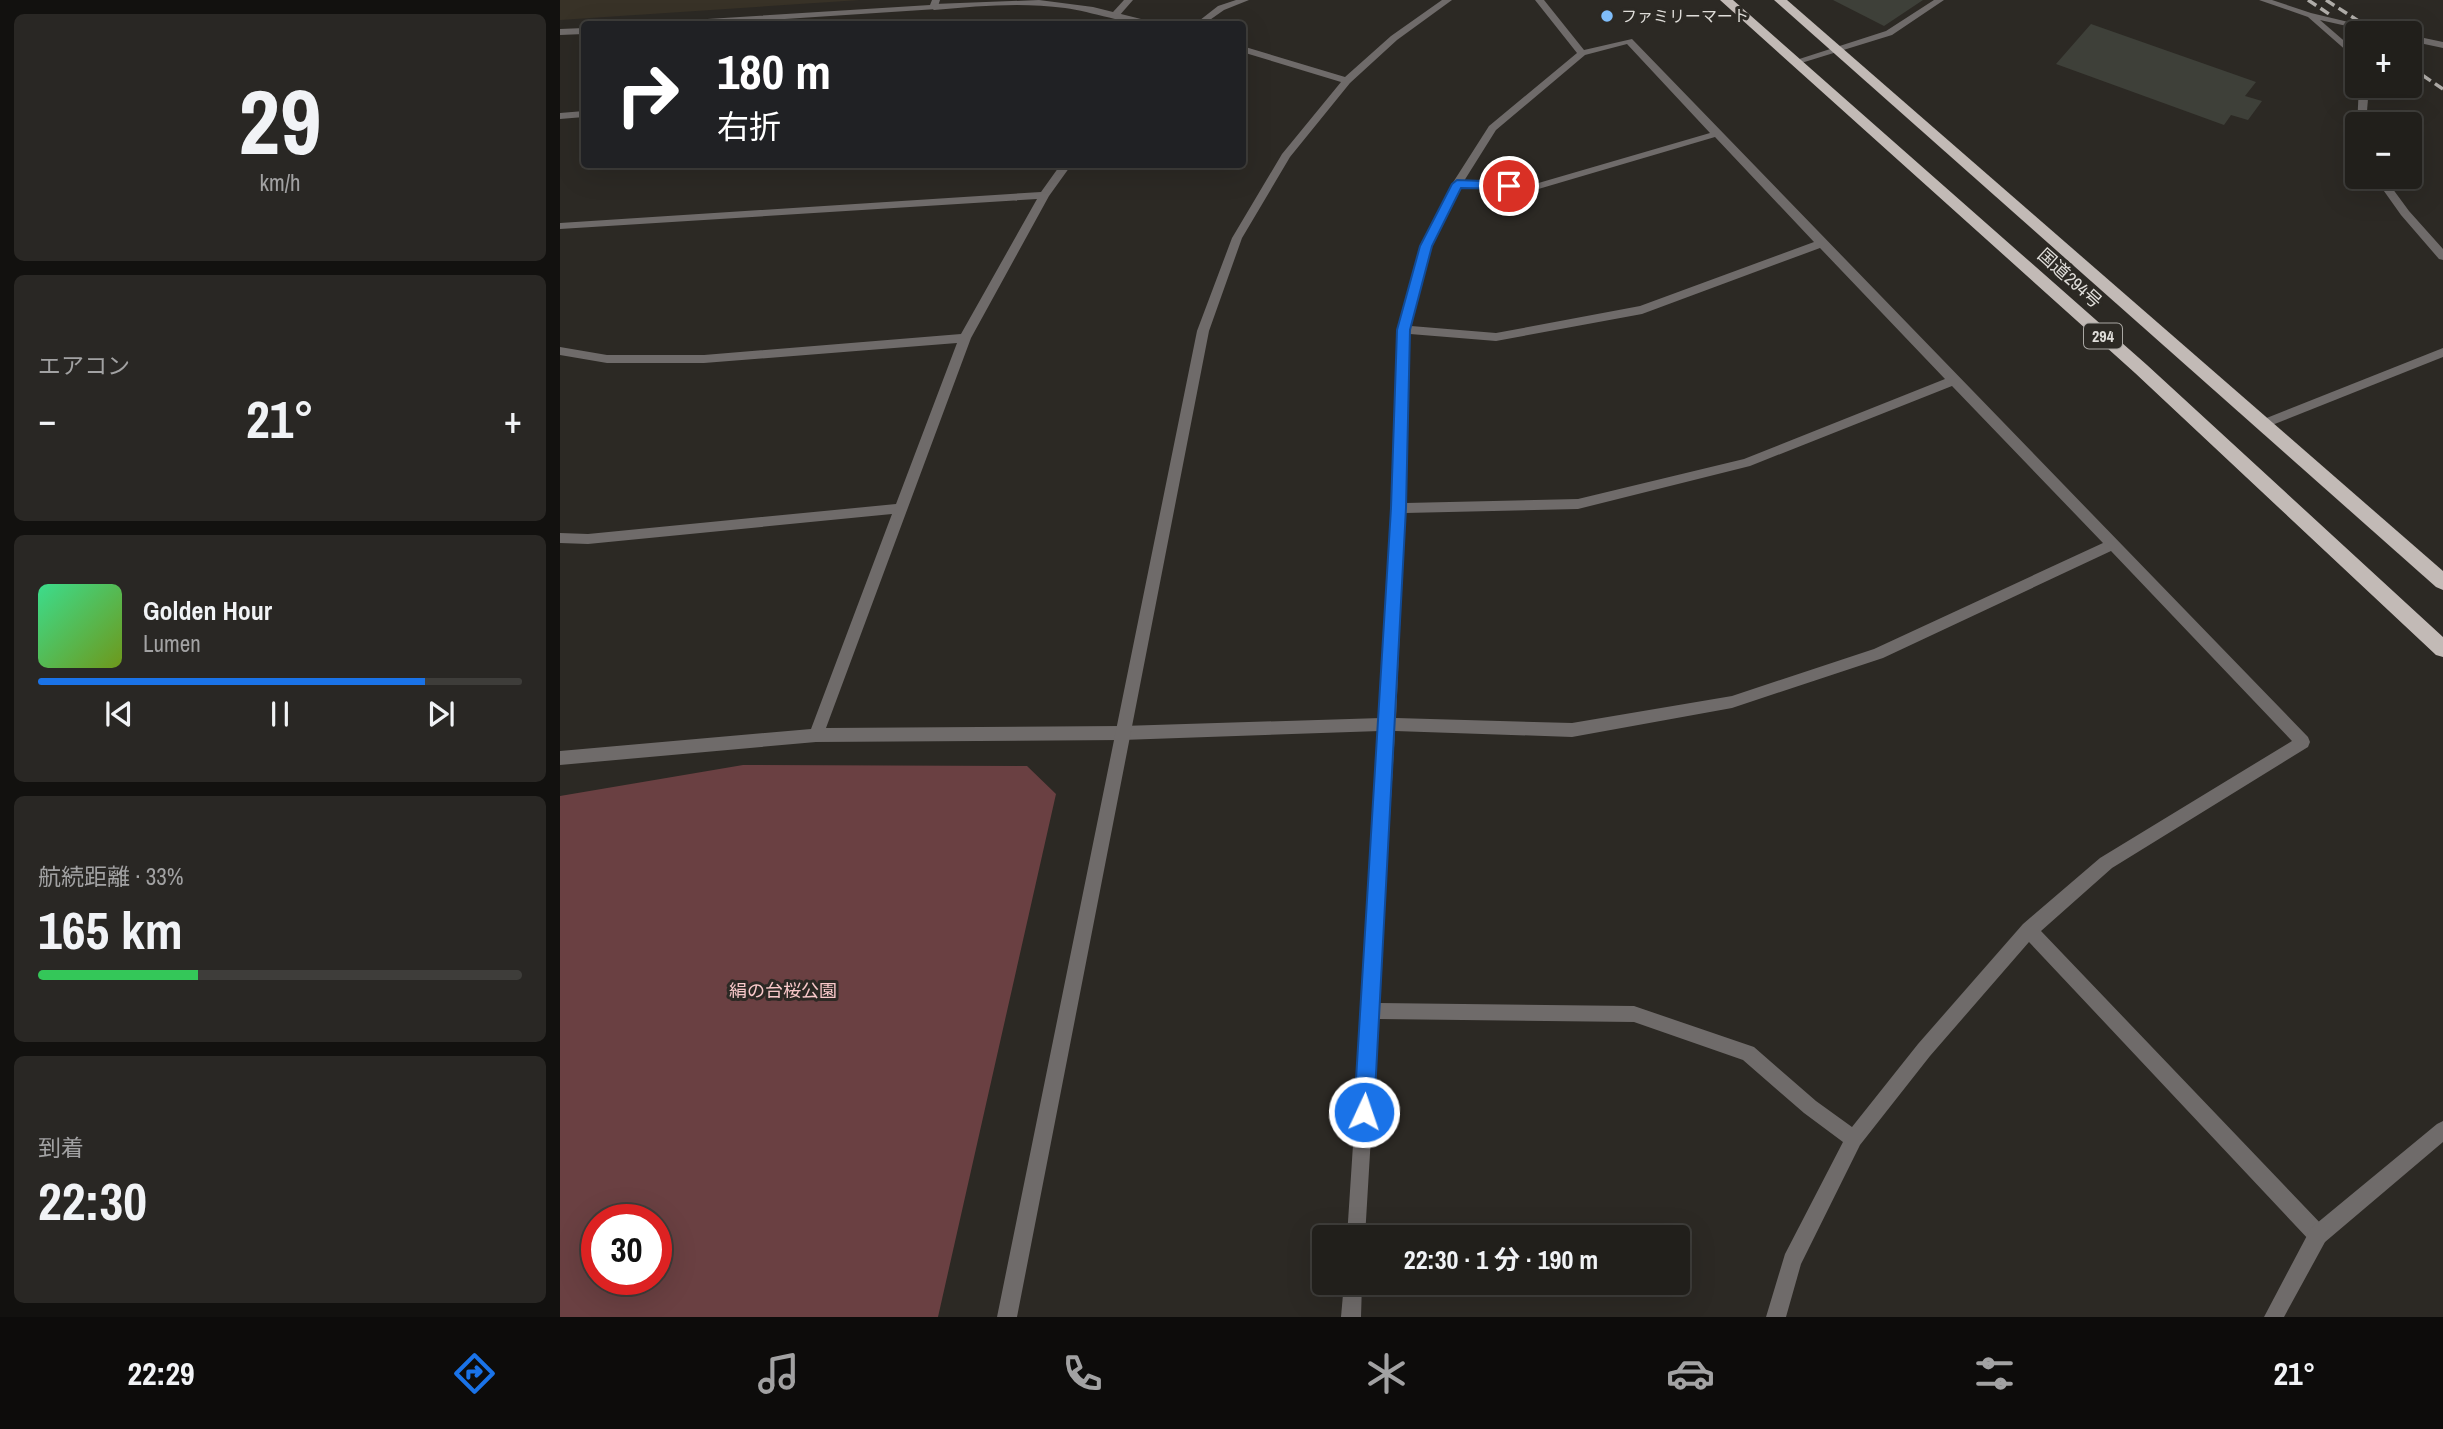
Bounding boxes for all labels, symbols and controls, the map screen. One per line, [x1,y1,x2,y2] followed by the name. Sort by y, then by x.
[1621,5,1749,27] place label: ファミリーマート
[1599,8,1615,24] marker: ファミリーマート
[2345,21,2422,189] map controls
[2345,21,2422,98] button: +
[717,38,831,104] text: 180 m
[602,49,693,140] icon: right
[239,60,322,182] text: 29
[717,105,781,148] text: 右折
[2345,112,2422,189] button: −
[1479,156,1539,216] pin
[260,167,300,198] text: km/h
[1490,167,1528,205] icon: arrive
[2032,242,2108,314] street label: 国道294号
[2084,324,2122,348] road number: 294
[38,350,130,381] text: エアコン
[246,384,314,454] text: 21°
[38,394,56,445] text: −
[504,394,522,445] text: +
[143,593,272,628] text: Golden Hour
[143,628,201,659] text: Lumen
[100,695,138,733] icon: previous
[261,695,299,733] icon: pause
[422,695,460,733] icon: next
[38,861,183,892] text: 航続距離 · 33%
[38,895,183,965] text: 165 km
[729,978,837,1003] park label: 絹の台桜公園
[1327,1075,1401,1149] position arrow
[38,1132,84,1163] text: 到着
[38,1166,147,1236] text: 22:30
[581,1204,672,1295] speed limit sign: 30
[1404,1242,1598,1277] text: 22:30 · 1 分 · 190 m
[450,1349,499,1398] icon: directions
[754,1349,803,1398] icon: music
[1058,1349,1107,1398] icon: phone
[1362,1349,1411,1398] icon: climate
[1666,1349,1715,1398] icon: car
[1970,1349,2019,1398] icon: filters
[127,1352,195,1395] text: 22:29
[2273,1352,2315,1395] text: 21°

